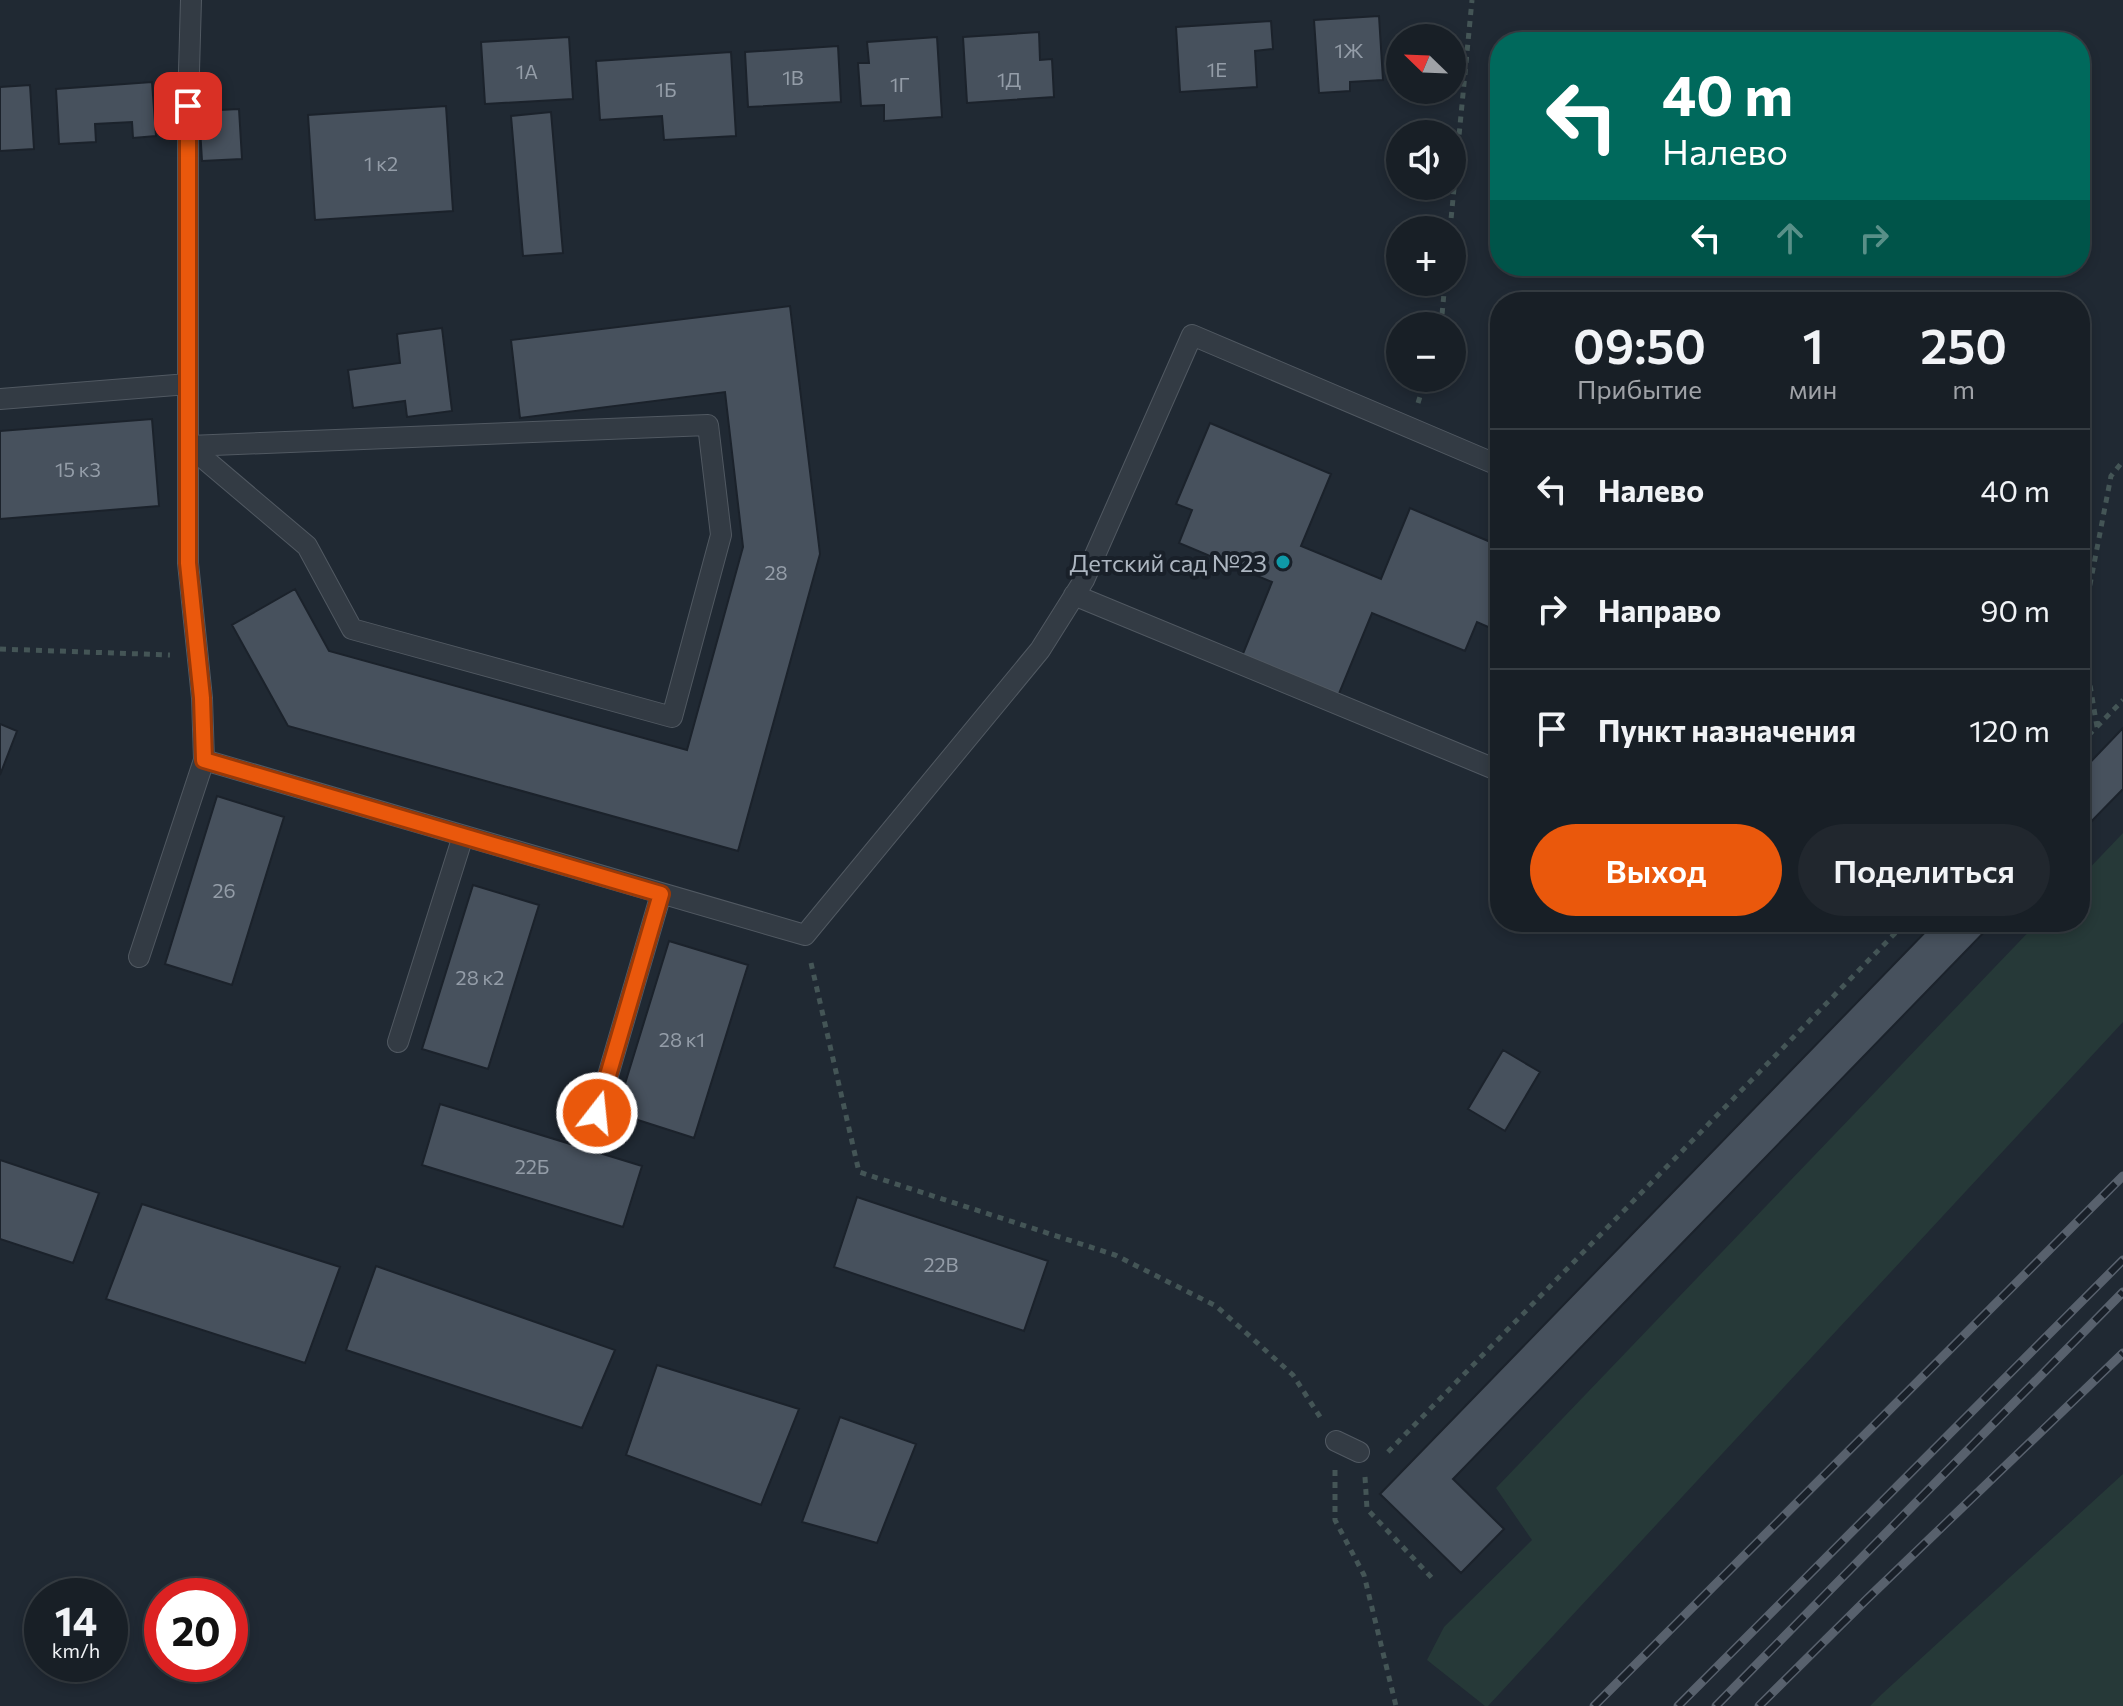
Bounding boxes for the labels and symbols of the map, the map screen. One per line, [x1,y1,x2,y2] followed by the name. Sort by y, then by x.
[1386,24,1466,104] north arrow
[1334,38,1364,62] house number: 1Ж
[1207,57,1227,81] house number: 1Е
[516,59,538,83] house number: 1А
[782,65,804,89] house number: 1В
[997,67,1021,91] house number: 1Д
[154,72,222,140] pin
[890,72,910,96] house number: 1Г
[655,77,677,101] house number: 1Б
[364,151,398,175] house number: 1 к2
[55,457,101,481] house number: 15 к3
[1069,548,1267,577] place label: Детский сад №23
[1274,553,1292,571] marker: Детский сад №23
[764,560,788,584] house number: 28
[212,878,236,902] house number: 26
[456,965,504,989] house number: 28 к2
[659,1027,705,1051] house number: 28 к1
[555,1071,639,1155] position arrow
[515,1154,549,1178] house number: 22Б
[923,1252,959,1276] house number: 22В
[144,1578,248,1682] speed limit sign: 20

